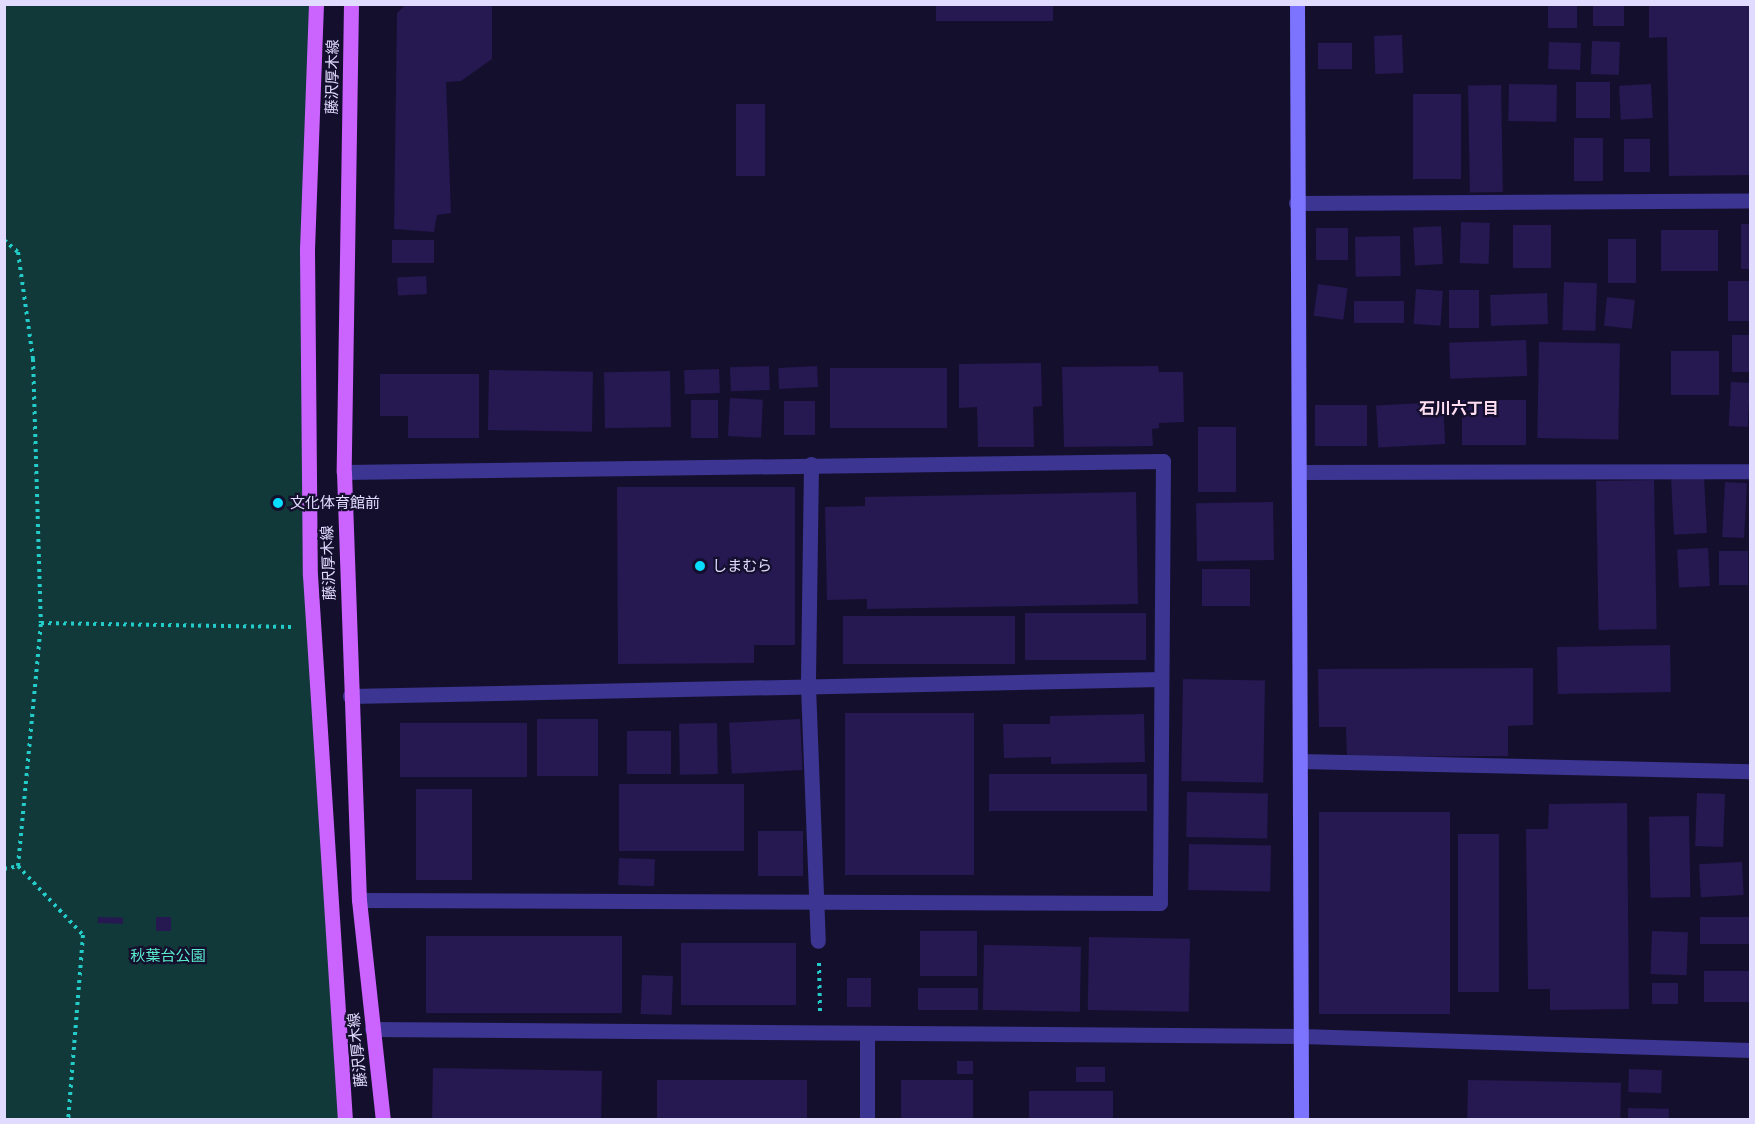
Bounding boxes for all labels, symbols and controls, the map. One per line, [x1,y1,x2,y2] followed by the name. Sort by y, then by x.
[322,39,342,115] street label: 藤沢厚木線
[1419,398,1499,418] district label: 石川六丁目
[290,494,380,512] place label: 文化体育館前
[271,496,285,510] marker: 文化体育館前
[318,525,338,601] street label: 藤沢厚木線
[712,557,772,575] place label: しまむら
[693,559,707,573] marker: しまむら
[131,947,205,965] park label: 秋葉台公園
[344,1012,370,1088] street label: 藤沢厚木線

